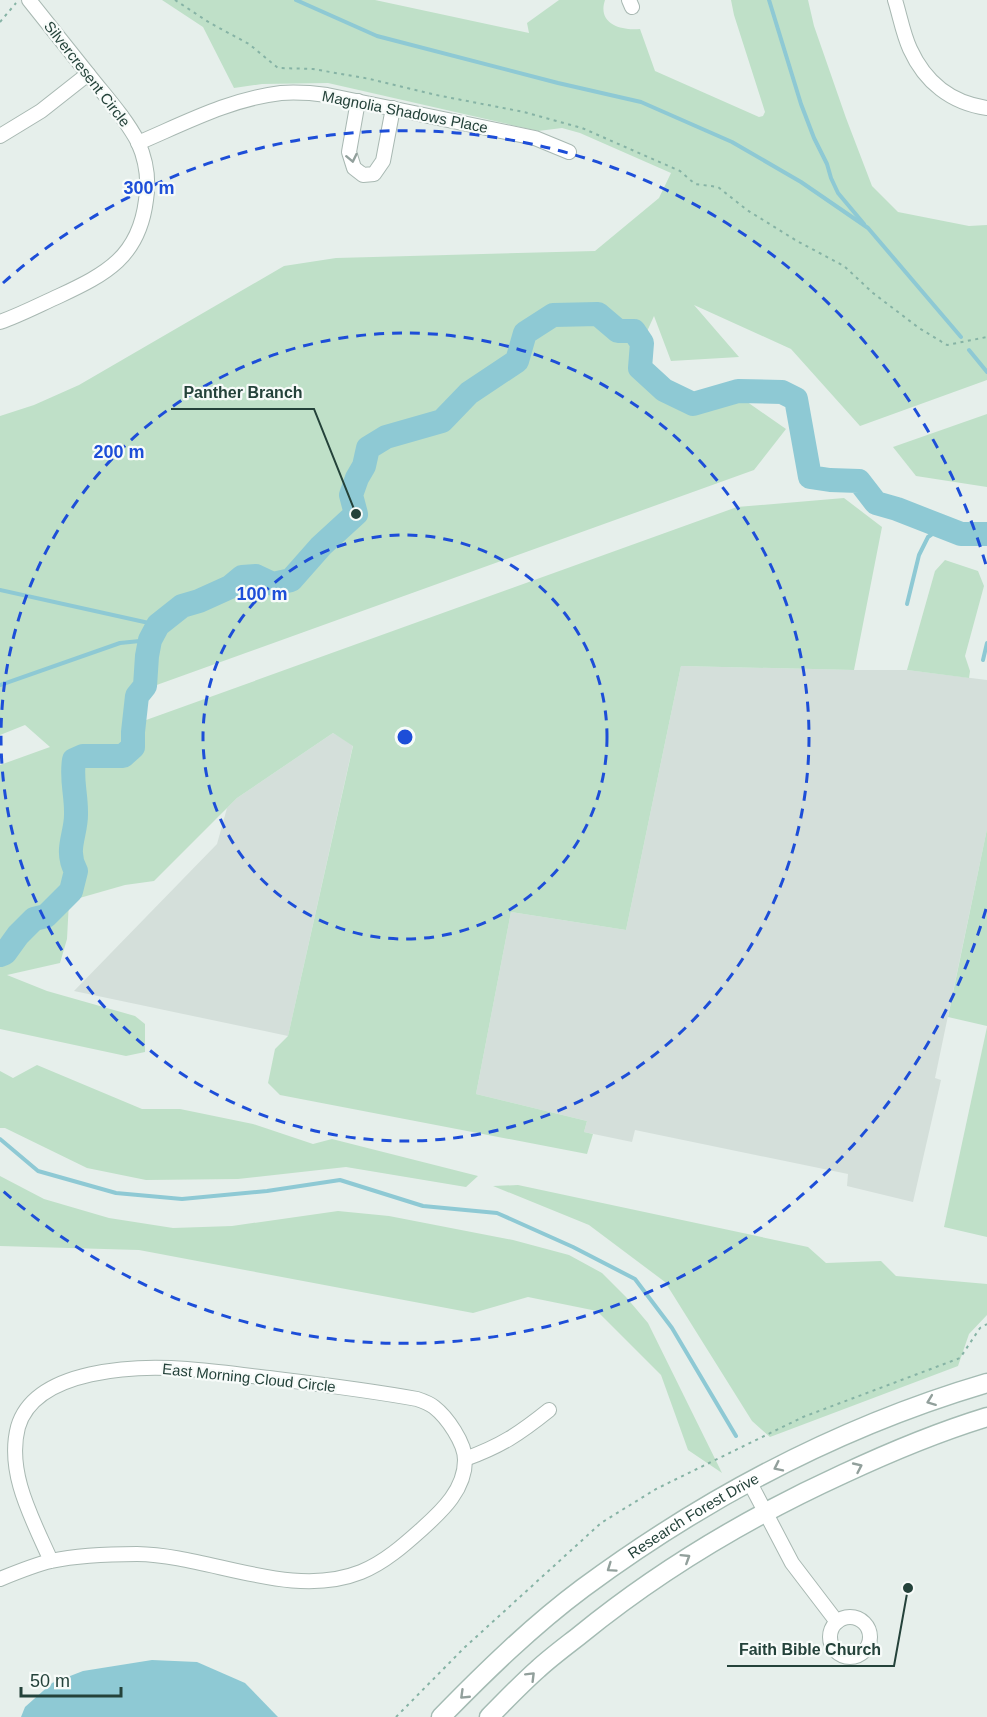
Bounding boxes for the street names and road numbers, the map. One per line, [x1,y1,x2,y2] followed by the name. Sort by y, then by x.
[41,18,134,130] street label: Silvercresent Circle
[321,87,489,136] street label: Magnolia Shadows Place
[162,1360,337,1395] street label: East Morning Cloud Circle
[624,1469,762,1562] street label: Research Forest Drive

